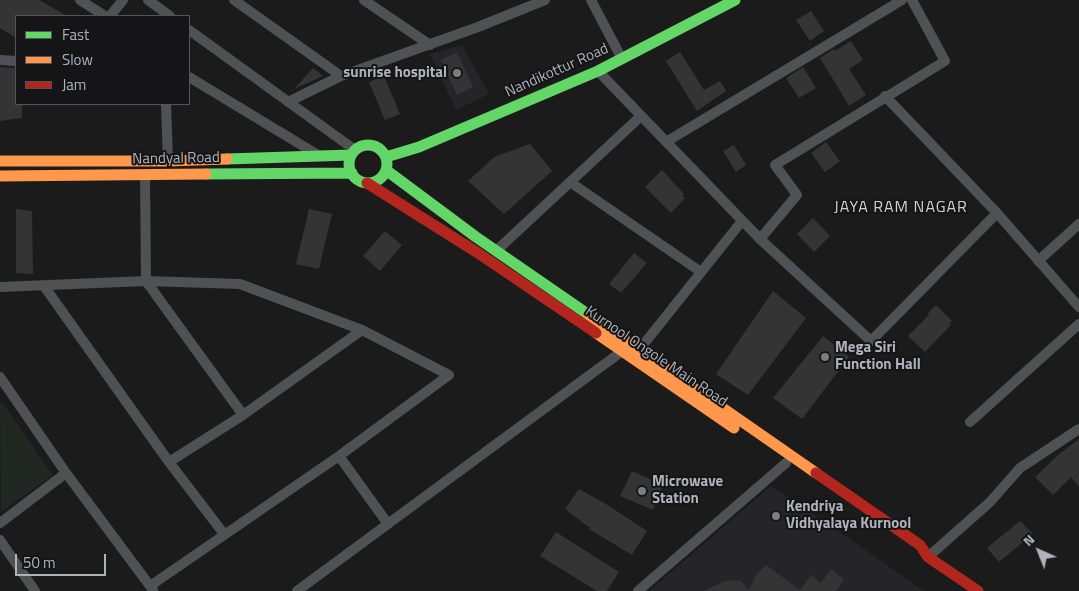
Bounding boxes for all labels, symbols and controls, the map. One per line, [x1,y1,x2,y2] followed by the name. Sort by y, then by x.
[15,15,190,105] legend
[62,23,89,46] text: Fast
[503,40,611,102] street label: Nandikottur Road
[62,48,93,71] text: Slow
[343,64,447,82] place label: sunrise hospital
[451,67,463,79] marker: sunrise hospital
[62,73,86,96] text: Jam
[132,149,220,169] street label: Nandyal Road
[832,198,970,218] district label: JAYA RAM NAGAR
[582,303,730,411] street label: Kurnool Ongole Main Road
[835,339,921,374] place label: Mega Siri Function Hall
[819,351,831,363] marker: Mega Siri Function Hall
[652,473,723,508] place label: Microwave Station
[636,485,648,497] marker: Microwave Station
[786,498,911,533] place label: Kendriya Vidhyalaya Kurnool
[770,510,782,522] marker: Kendriya Vidhyalaya Kurnool
[1014,526,1064,576] north arrow
[1017,529,1039,551] text: N
[18,544,109,576] scale bar
[23,551,56,574] text: 50 m

